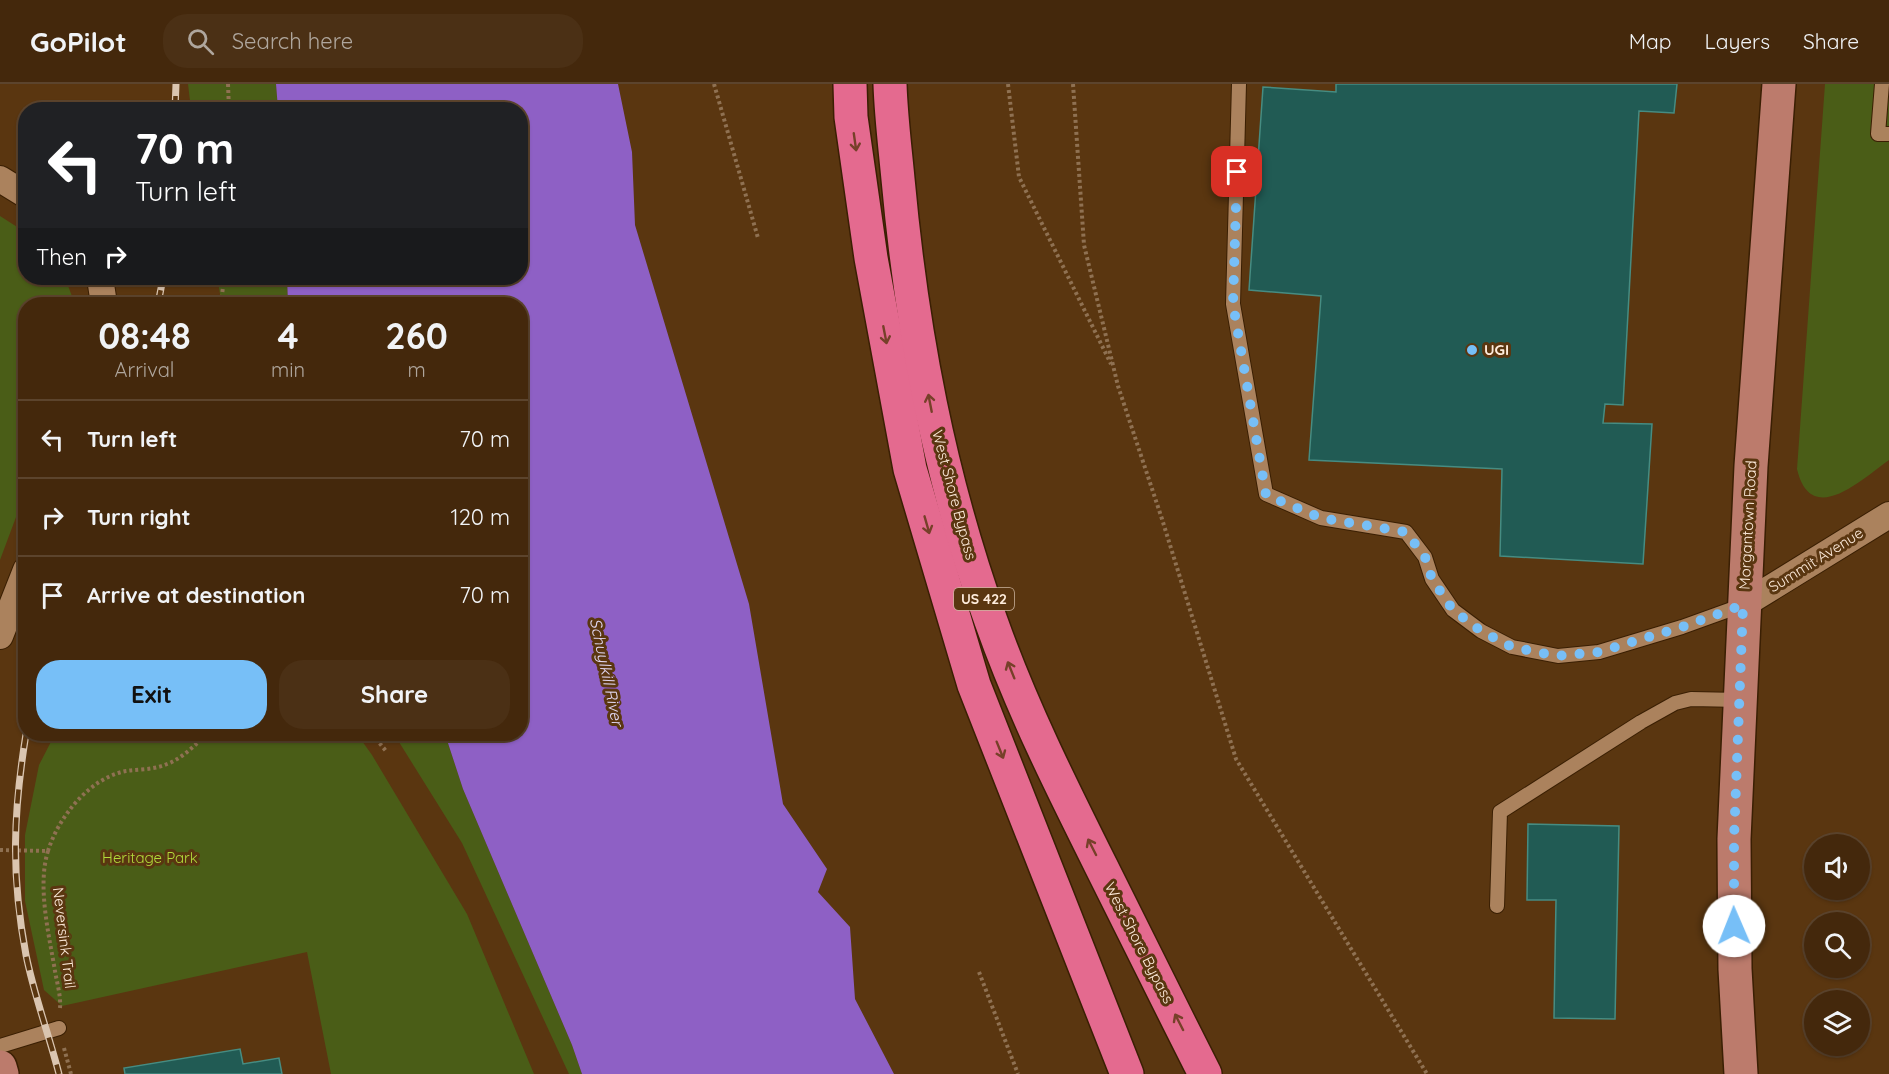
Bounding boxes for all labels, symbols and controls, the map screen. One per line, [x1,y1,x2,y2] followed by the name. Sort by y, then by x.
[163,14,583,68] search box
[30,24,127,59] text: GoPilot
[184,25,217,58] icon: search
[232,27,353,55] text: Search here
[1629,28,1672,54] text: Map
[1705,28,1770,54] text: Layers
[1803,28,1859,54] text: Share
[135,122,234,175] text: 70 m
[36,126,114,204] icon: left
[849,132,860,152] one-way arrow
[1211,146,1262,197] pin
[1220,155,1253,188] icon: arrive
[135,174,237,208] text: Turn left
[99,240,132,273] icon: right
[36,243,87,271] text: Then
[98,313,191,358] text: 08:48
[277,313,299,358] text: 4
[385,313,448,358] text: 260
[880,324,891,344] one-way arrow
[1484,340,1509,359] place label: UGI
[1465,343,1479,357] marker: UGI
[115,357,174,382] text: Arrival
[271,357,305,382] text: min
[407,357,426,382] text: m
[924,394,935,414] one-way arrow
[36,423,69,456] icon: left
[87,425,177,453] text: Turn left
[460,425,510,453] text: 70 m
[928,428,981,562] street label: West Shore Bypass
[1735,460,1760,590] street label: Morgantown Road
[36,501,69,534] icon: right
[87,503,191,531] text: Turn right
[451,503,510,531] text: 120 m
[922,515,933,534] one-way arrow
[1765,523,1867,596] street label: Summit Avenue
[36,579,69,612] icon: arrive
[87,581,305,609] text: Arrive at destination
[460,581,510,609] text: 70 m
[954,588,1014,610] road number: US 422
[586,616,629,730] water label: Schuylkill River
[36,660,267,729] button: Exit
[279,660,510,729] button: Share
[1004,661,1015,680] one-way arrow
[995,740,1006,759] one-way arrow
[1804,834,1870,1056] map controls
[1804,834,1870,900] button: sound
[1085,839,1097,857] one-way arrow
[102,848,198,867] park label: Heritage Park
[1101,879,1178,1007] street label: West Shore Bypass
[49,886,80,990] street label: Neversink Trail
[1702,894,1766,958] position arrow
[1804,912,1870,978] button: search
[1804,990,1870,1056] button: layers
[1173,1013,1184,1031] one-way arrow

